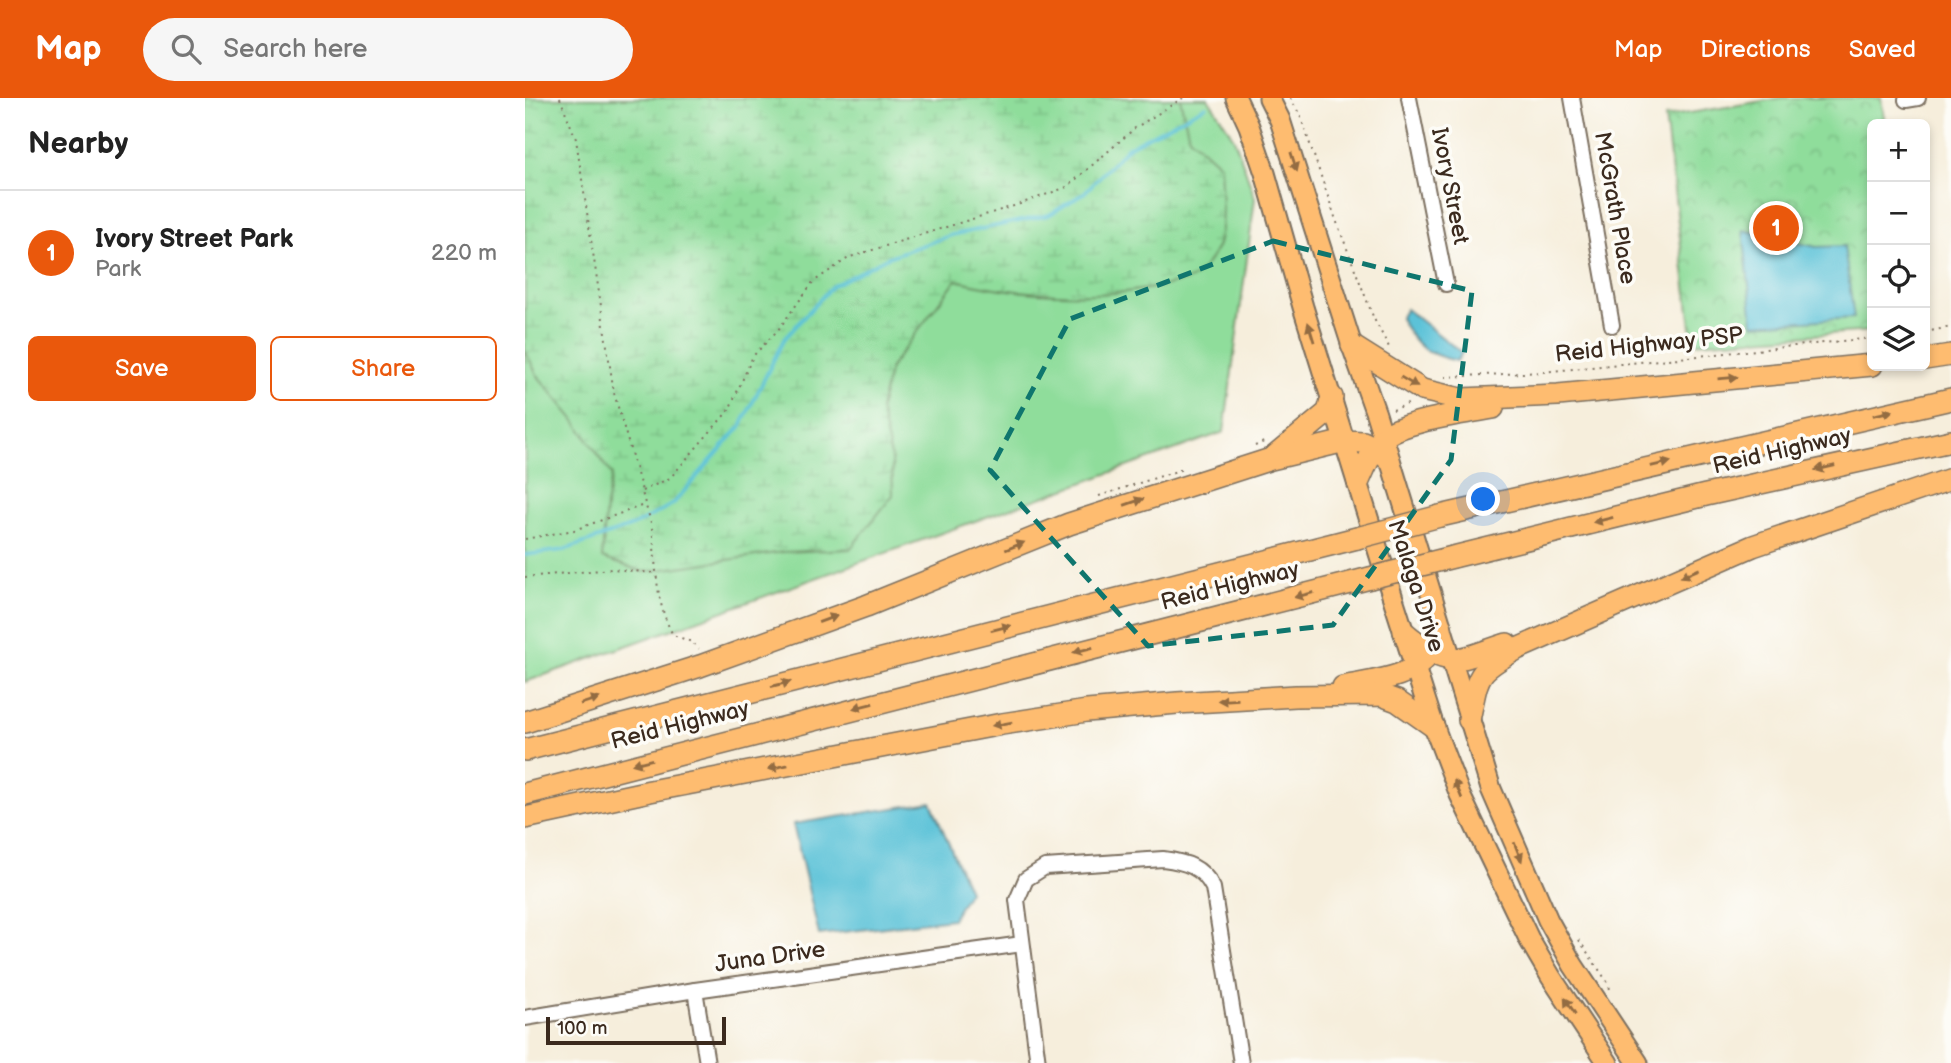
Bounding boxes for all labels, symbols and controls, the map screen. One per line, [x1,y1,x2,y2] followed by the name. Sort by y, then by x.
[143,18,633,81] search box
[35,29,101,69] text: Map
[167,30,205,68] icon: search
[223,34,367,65] text: Search here
[1614,35,1662,64] text: Map
[1700,35,1811,64] text: Directions
[1849,35,1916,64] text: Saved
[1867,119,1930,371] map controls
[1867,119,1930,182] button: +
[1425,125,1475,247] street label: Ivory Street
[28,126,128,162] text: Nearby
[1588,129,1642,287] street label: McGrath Place
[1289,151,1300,172] one-way arrow
[1867,182,1930,245] button: −
[1753,202,1799,254] pin: 1
[95,224,293,255] text: Ivory Street Park
[46,239,56,267] text: 1
[431,239,497,267] text: 220 m
[1867,245,1930,308] button: locate
[95,255,141,283] text: Park
[1867,308,1930,371] button: layers
[1305,321,1316,342] one-way arrow
[1554,321,1745,369] street label: Reid Highway PSP
[28,336,256,401] button: Save
[270,336,497,401] button: Share
[1718,373,1740,384] one-way arrow
[1400,376,1419,389] one-way arrow
[1872,408,1894,419] one-way arrow
[1710,421,1855,481] street label: Reid Highway
[1650,458,1672,469] one-way arrow
[1813,463,1835,474] one-way arrow
[1466,482,1500,516] your location
[1124,496,1145,507] one-way arrow
[1592,515,1614,526] one-way arrow
[1381,516,1451,656] street label: Malaga Drive
[1005,540,1026,551] one-way arrow
[1158,555,1303,617] street label: Reid Highway
[1680,567,1700,579] one-way arrow
[1292,590,1314,601] one-way arrow
[818,614,839,625] one-way arrow
[991,622,1013,633] one-way arrow
[1072,645,1094,656] one-way arrow
[771,679,792,689] one-way arrow
[608,694,753,756] street label: Reid Highway
[580,695,601,706] one-way arrow
[1217,695,1239,706] one-way arrow
[851,701,873,712] one-way arrow
[991,719,1013,730] one-way arrow
[631,757,653,768] one-way arrow
[767,761,789,772] one-way arrow
[1453,779,1464,800] one-way arrow
[1513,841,1524,862] one-way arrow
[713,935,827,979] street label: Juna Drive
[1563,997,1577,1015] one-way arrow
[546,1014,726,1046] scale bar
[557,1017,608,1040] text: 100 m

